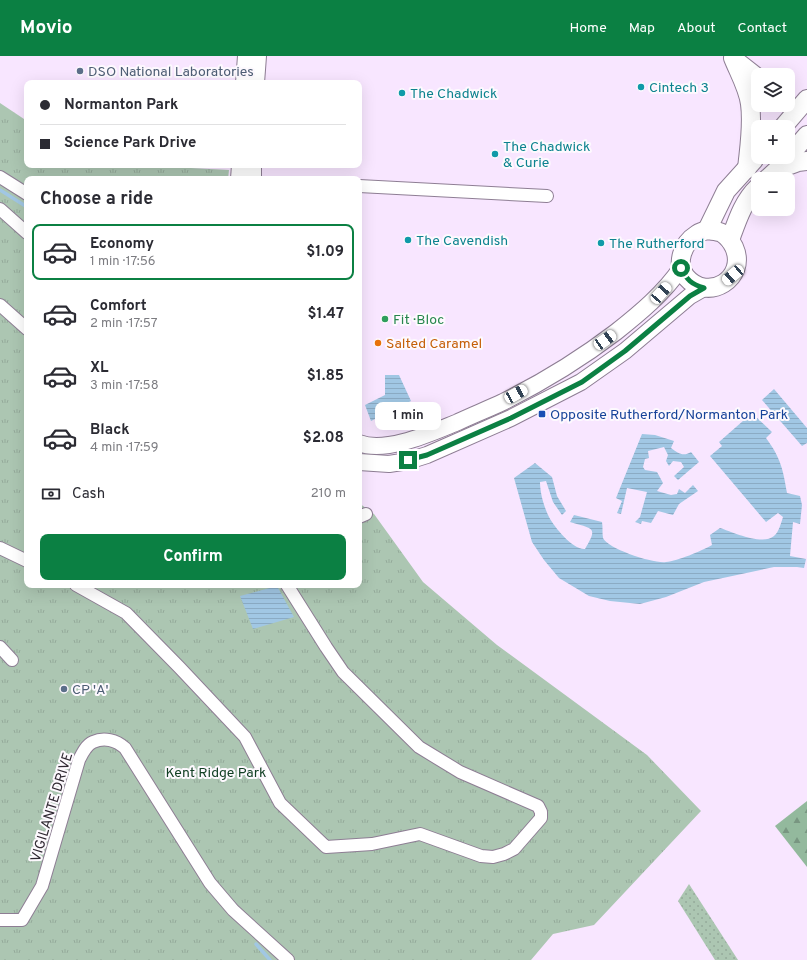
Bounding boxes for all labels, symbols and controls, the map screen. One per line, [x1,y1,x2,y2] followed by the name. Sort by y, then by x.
[20,16,73,40] text: Movio
[570,20,607,37] text: Home
[629,20,655,37] text: Map
[677,20,716,37] text: About
[738,20,787,37] text: Contact
[88,64,254,81] place label: DSO National Laboratories
[75,66,85,76] marker: DSO National Laboratories
[751,68,795,216] map controls
[751,68,795,112] button: layers
[649,80,709,97] place label: Cintech 3
[636,82,646,92] marker: Cintech 3
[410,86,498,103] place label: The Chadwick
[397,88,407,98] marker: The Chadwick
[64,96,178,115] text: Normanton Park
[751,120,795,164] button: +
[64,134,196,153] text: Science Park Drive
[503,139,591,172] place label: The Chadwick & Curie
[490,149,500,159] marker: The Chadwick & Curie
[751,172,795,216] button: −
[40,188,153,211] text: Choose a ride
[416,233,508,250] place label: The Cavendish
[42,234,78,270] icon: car
[90,235,154,254] text: Economy
[403,235,413,245] marker: The Cavendish
[609,236,704,253] place label: The Rutherford
[596,238,606,248] marker: The Rutherford
[306,243,344,262] text: $1.09
[90,254,155,270] text: 1 min · 17:56
[672,259,690,277] route start
[720,263,746,287] car
[649,280,673,306] car
[42,296,78,332] icon: car
[90,297,147,316] text: Comfort
[308,305,344,324] text: $1.47
[393,312,444,329] place label: Fit · Bloc
[380,314,390,324] marker: Fit · Bloc
[90,316,157,332] text: 2 min · 17:57
[592,328,618,352] car
[386,336,482,353] place label: Salted Caramel
[373,338,383,348] marker: Salted Caramel
[42,358,78,394] icon: car
[90,359,108,378] text: XL
[307,367,344,386] text: $1.85
[90,378,159,394] text: 3 min · 17:58
[503,383,529,405] car
[375,402,441,430] callout: 1 min
[550,407,788,424] place label: Opposite Rutherford/Normanton Park
[392,408,424,424] text: 1 min
[537,409,547,419] marker: Opposite Rutherford/Normanton Park
[42,420,78,456] icon: car
[90,421,130,440] text: Black
[303,429,344,448] text: $2.08
[90,440,159,456] text: 4 min · 17:59
[399,451,417,469] route end
[40,483,62,505] icon: cash
[72,485,105,504] text: Cash
[311,486,346,502] text: 210 m
[40,534,346,580] button: Confirm
[72,682,109,699] place label: CP 'A'
[59,684,69,694] marker: CP 'A'
[28,751,77,864] street label: VIGILANTE DRIVE
[165,765,267,782] park label: Kent Ridge Park

